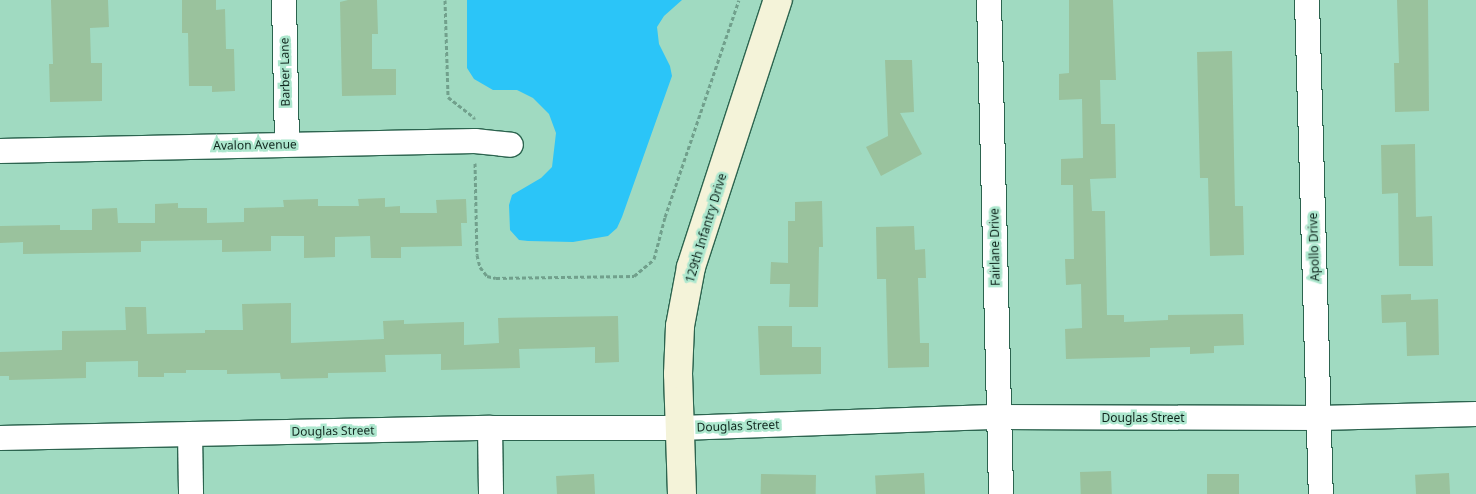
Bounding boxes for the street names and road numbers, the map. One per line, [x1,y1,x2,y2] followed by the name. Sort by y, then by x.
[277,37,293,107] street label: Barber Lane
[213,137,297,153] street label: Avalon Avenue
[683,172,729,284] street label: 129th Infantry Drive
[987,208,1003,286] street label: Fairlane Drive
[1306,212,1322,282] street label: Apollo Drive
[1101,411,1185,425] street label: Douglas Street
[696,417,780,435] street label: Douglas Street
[291,423,375,439] street label: Douglas Street

